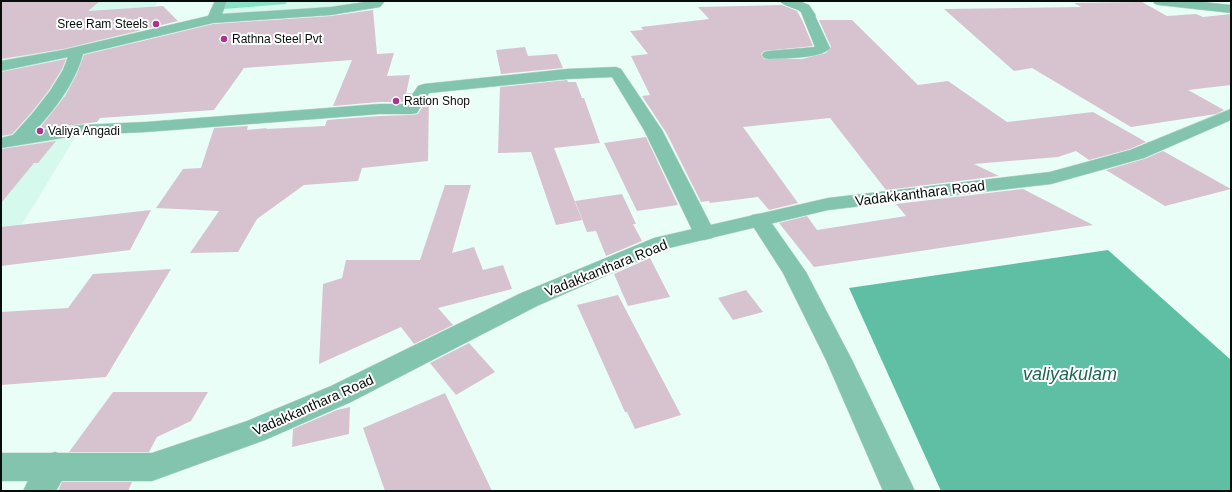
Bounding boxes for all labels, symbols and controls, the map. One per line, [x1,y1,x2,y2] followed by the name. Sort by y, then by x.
[57,17,148,31] place label: Sree Ram Steels
[151,19,161,29] marker: Sree Ram Steels
[232,32,323,46] place label: Rathna Steel Pvt
[219,34,229,44] marker: Rathna Steel Pvt
[404,94,470,108] place label: Ration Shop
[391,96,401,106] marker: Ration Shop
[48,124,120,138] place label: Valiya Angadi
[35,126,45,136] marker: Valiya Angadi
[854,177,986,209] street label: Vadakkanthara Road
[543,236,669,300] street label: Vadakkanthara Road
[1023,364,1117,384] water label: valiyakulam
[250,371,376,439] street label: Vadakkanthara Road

